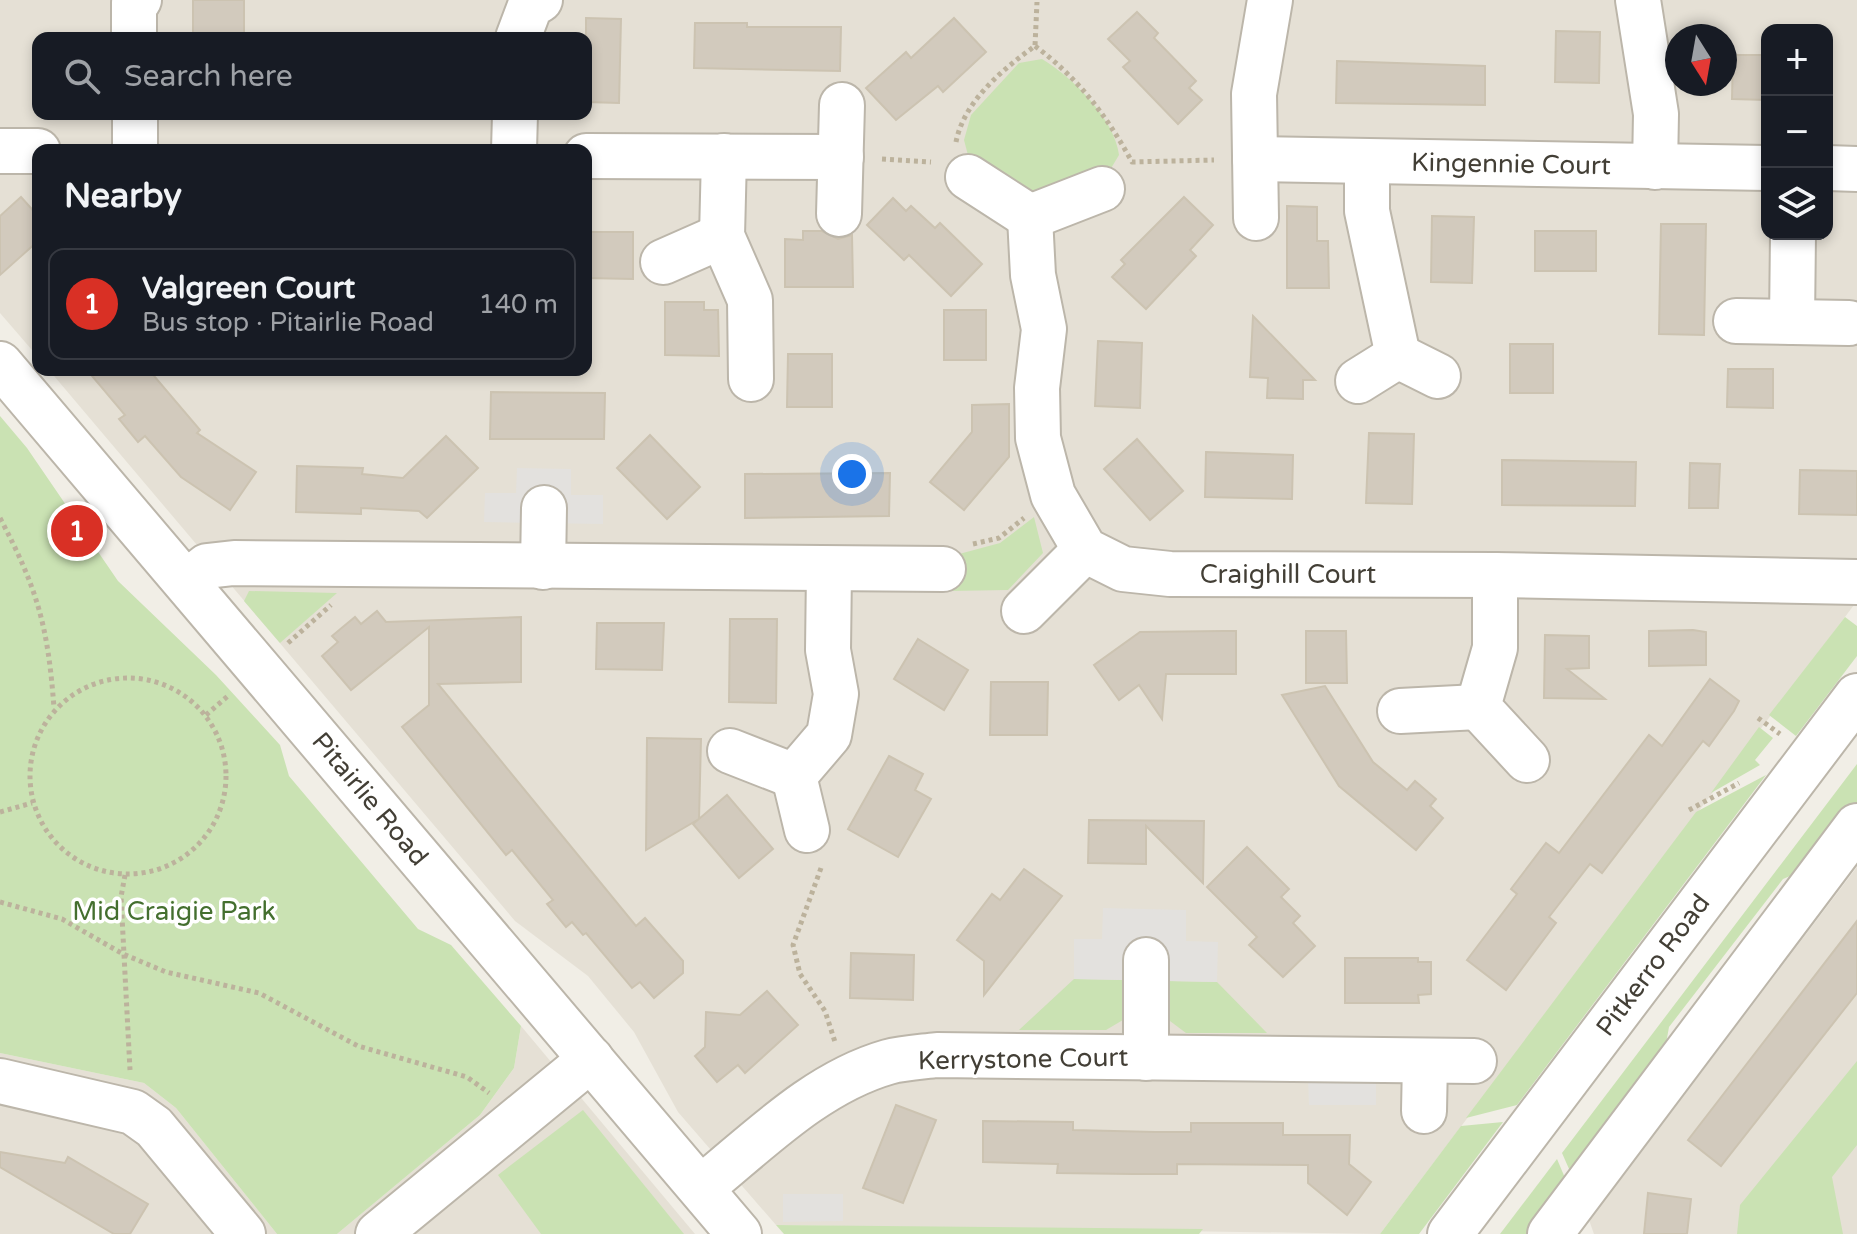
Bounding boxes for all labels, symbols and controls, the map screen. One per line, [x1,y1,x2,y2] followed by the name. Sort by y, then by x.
[1665,24,1737,96] north arrow
[1761,24,1833,240] map controls
[1761,24,1833,96] button: +
[32,32,592,120] search box
[60,54,104,98] icon: search
[124,58,293,95] text: Search here
[1761,96,1833,168] button: −
[1411,147,1611,181] street label: Kingennie Court
[1761,168,1833,240] button: layers
[64,176,182,217] text: Nearby
[142,270,355,307] text: Valgreen Court
[84,289,100,320] text: 1
[478,289,558,320] text: 140 m
[142,307,434,338] text: Bus stop · Pitairlie Road
[832,454,872,494] your location
[51,501,103,561] pin: 1
[1200,559,1376,590] street label: Craighill Court
[305,726,435,872] street label: Pitairlie Road
[1590,888,1716,1042] street label: Pitkerro Road
[72,896,276,927] park label: Mid Craigie Park
[918,1042,1129,1076] street label: Kerrystone Court

